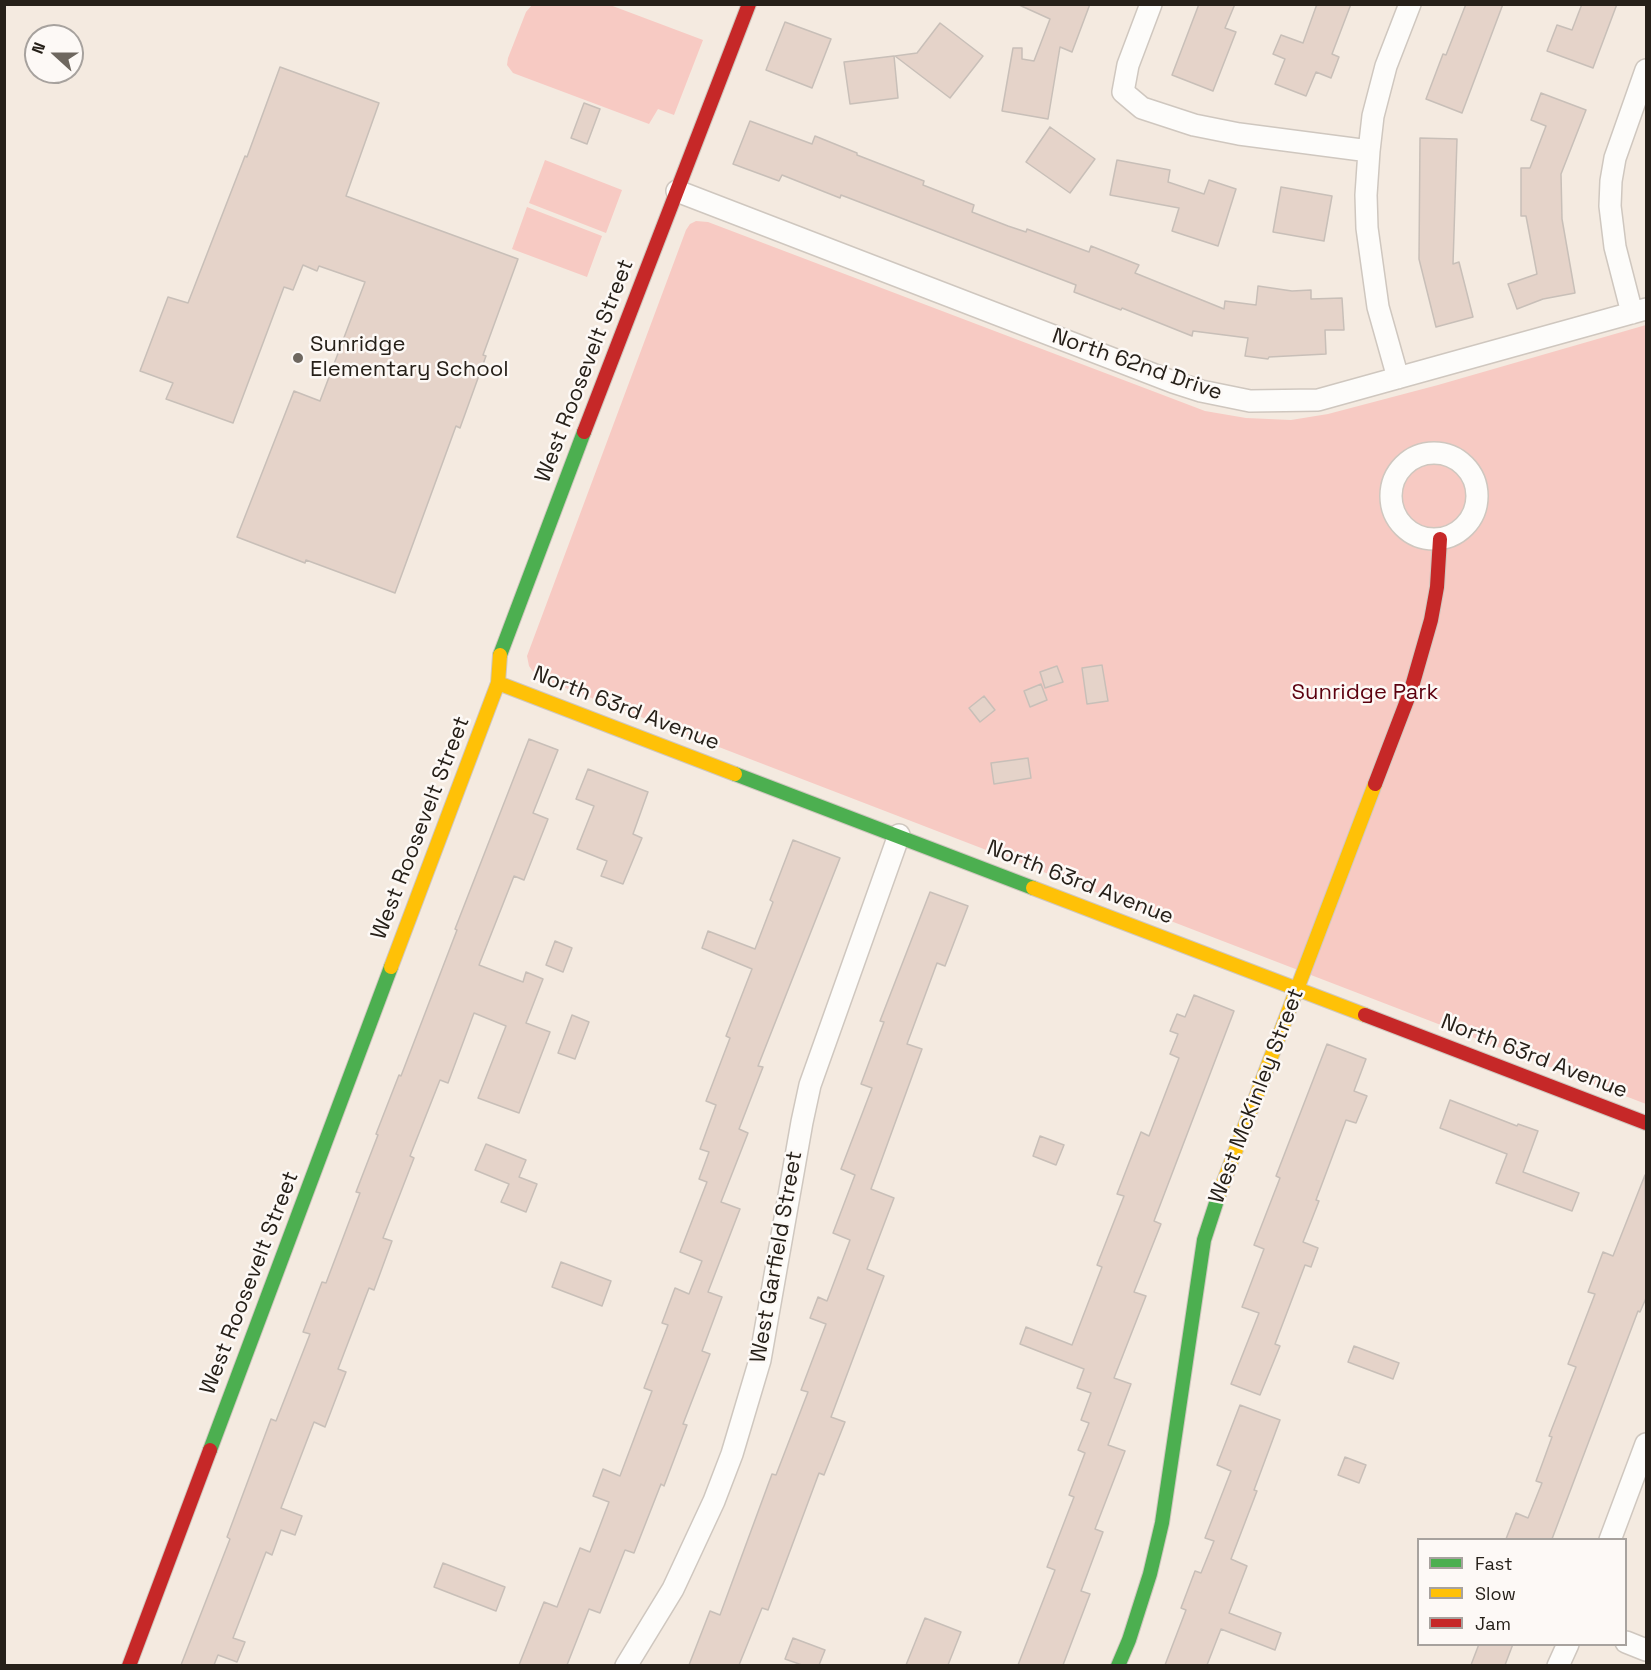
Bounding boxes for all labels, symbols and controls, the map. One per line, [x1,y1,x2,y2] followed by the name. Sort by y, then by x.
[24,24,84,84] north arrow
[27,39,50,57] text: N
[530,256,640,486] street label: West Roosevelt Street
[1048,323,1226,407] street label: North 62nd Drive
[310,332,509,384] place label: Sunridge Elementary School
[291,351,305,365] marker: Sunridge Elementary School
[529,661,723,757] street label: North 63rd Avenue
[1292,680,1438,706] park label: Sunridge Park
[366,713,476,943] street label: West Roosevelt Street
[983,835,1177,931] street label: North 63rd Avenue
[1204,985,1310,1207] street label: West McKinley Street
[1437,1009,1631,1105] street label: North 63rd Avenue
[745,1149,809,1365] street label: West Garfield Street
[195,1168,305,1398] street label: West Roosevelt Street
[1417,1538,1627,1646] legend
[1475,1552,1512,1575] text: Fast
[1475,1582,1516,1605] text: Slow
[1475,1612,1511,1635] text: Jam

